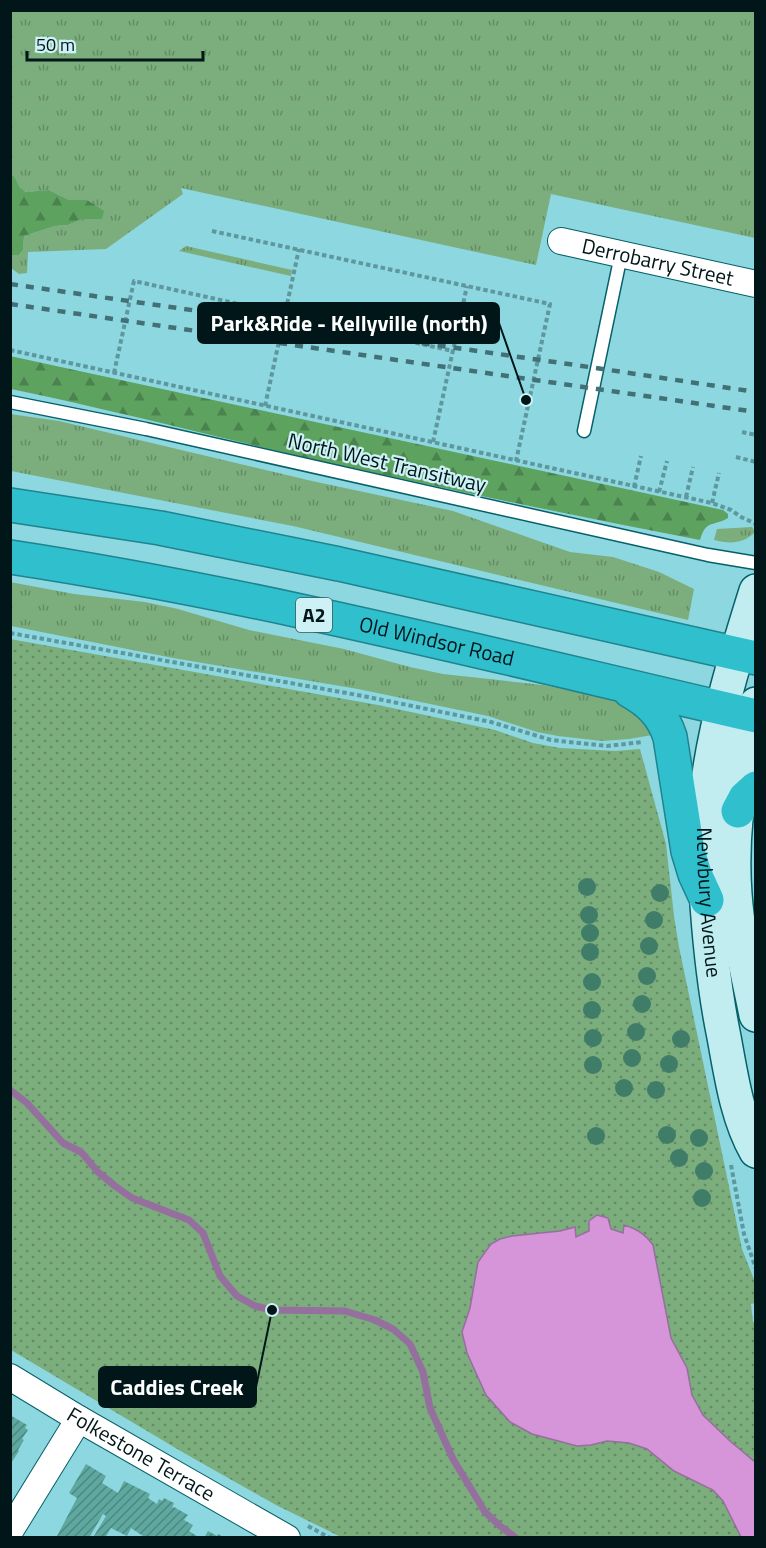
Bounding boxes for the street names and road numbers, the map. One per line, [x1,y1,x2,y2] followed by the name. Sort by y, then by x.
[579,229,737,294] street label: Derrobarry Street
[285,424,490,500] street label: North West Transitway
[296,598,332,632] road number: A2
[356,607,518,674] street label: Old Windsor Road
[689,827,731,979] street label: Newbury Avenue
[61,1398,221,1509] street label: Folkestone Terrace

